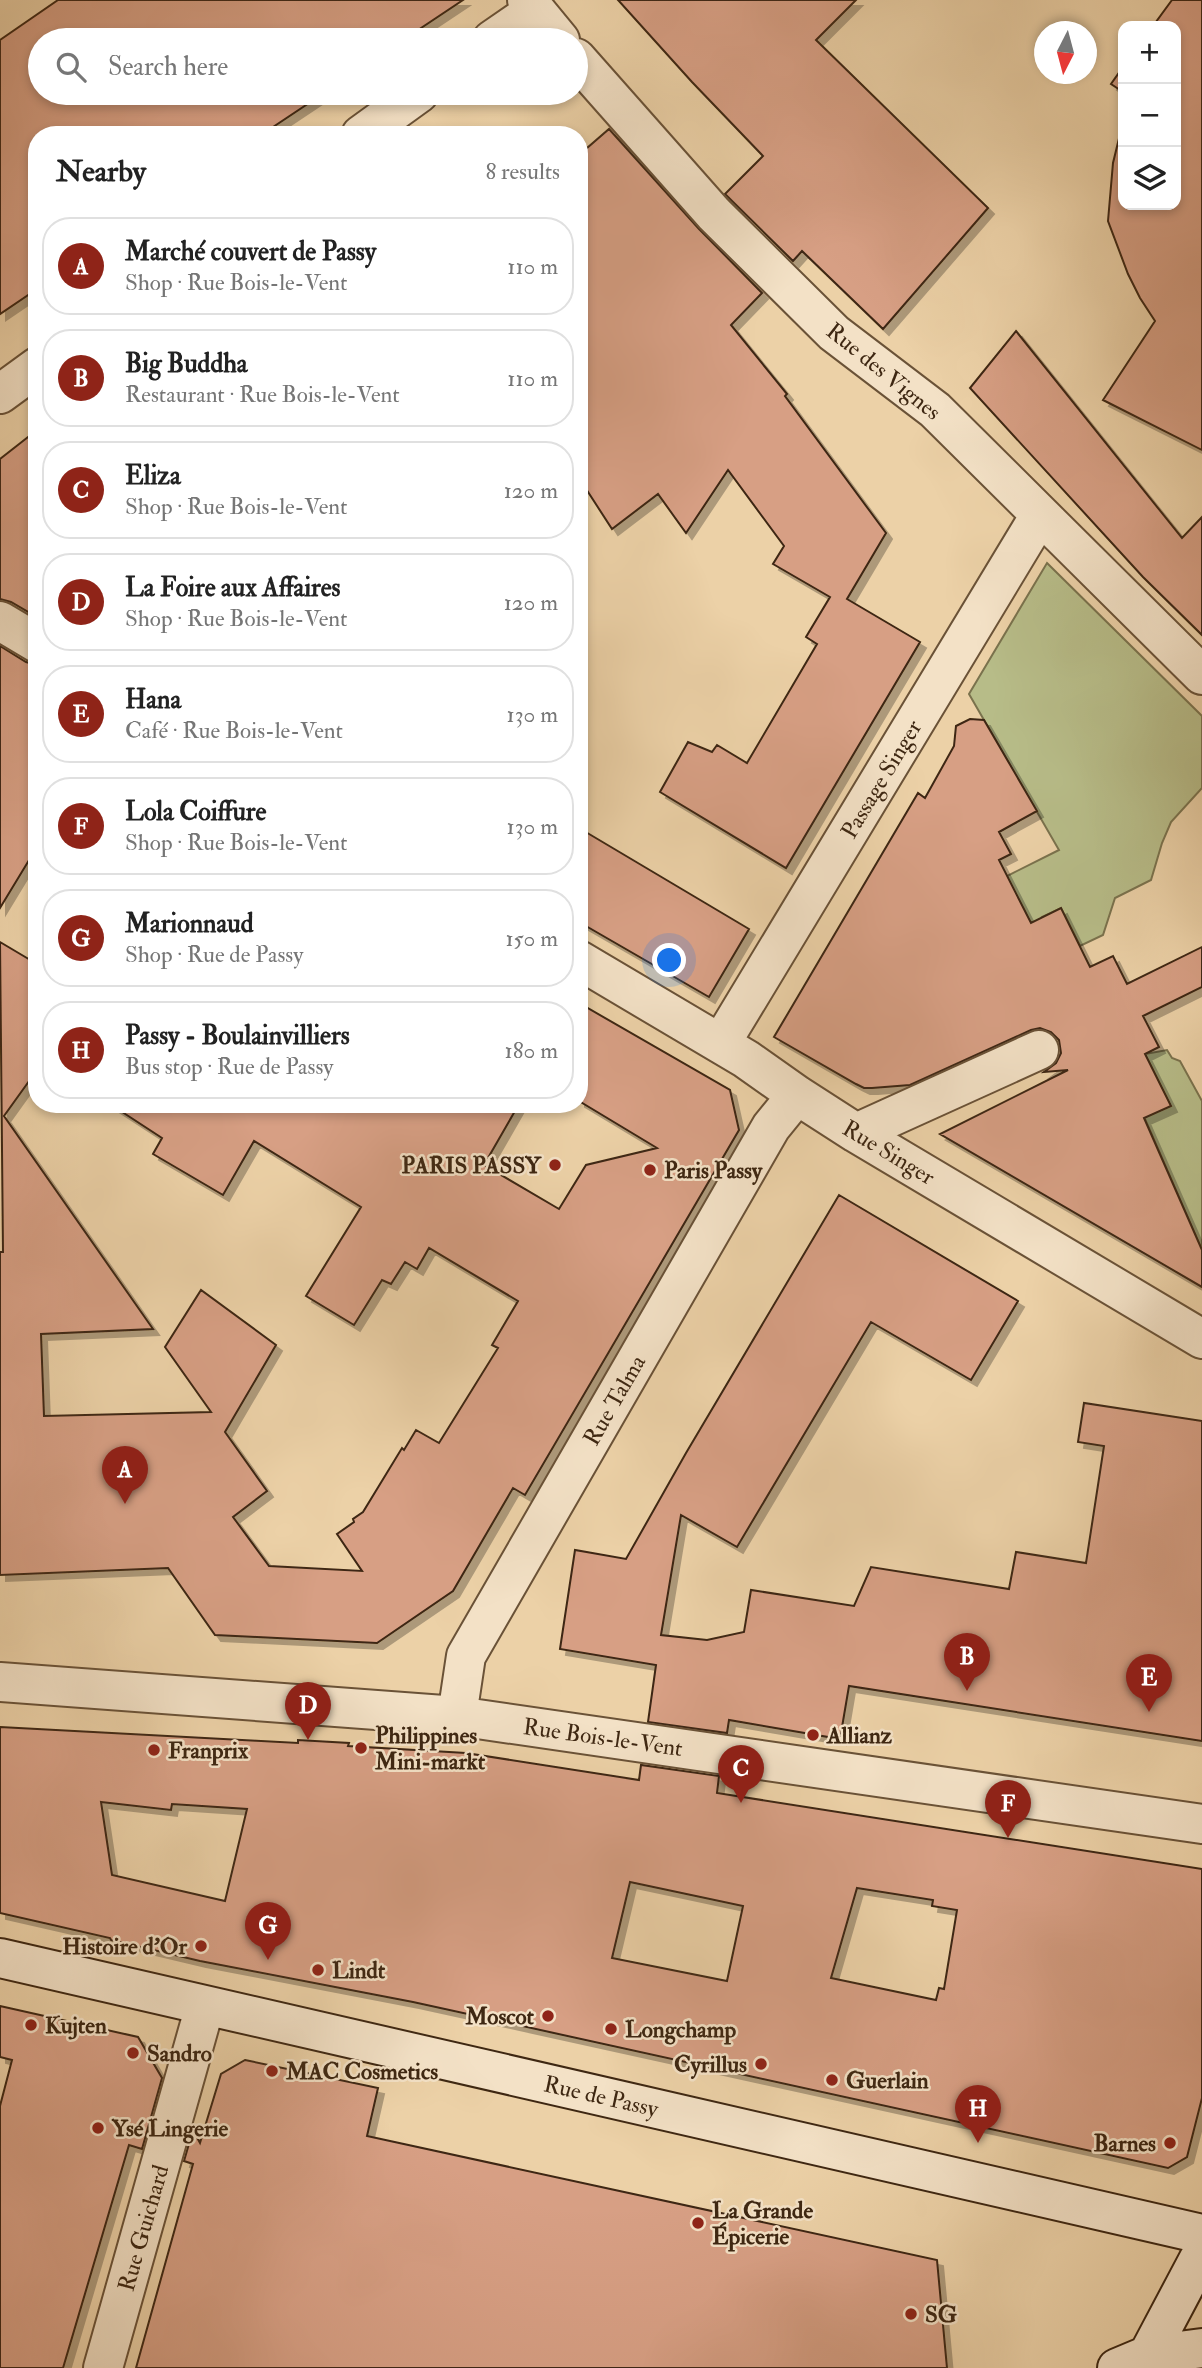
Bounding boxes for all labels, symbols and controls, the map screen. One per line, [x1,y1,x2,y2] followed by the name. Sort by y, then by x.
[1034,21,1097,84] north arrow
[1118,21,1181,210] map controls
[1118,21,1181,84] button: +
[28,28,588,105] search box
[52,48,90,86] icon: search
[108,51,228,83] text: Search here
[1118,84,1181,147] button: −
[1118,147,1181,210] button: layers
[56,153,146,190] text: Nearby
[485,157,560,186] text: 8 results
[125,236,376,268] text: Marché couvert de Passy
[74,252,88,281] text: A
[507,252,558,281] text: 110 m
[125,268,347,297] text: Shop · Rue Bois-le-Vent
[820,316,947,427] street label: Rue des Vignes
[125,348,248,380] text: Big Buddha
[73,364,89,393] text: B
[507,364,558,393] text: 110 m
[125,380,400,409] text: Restaurant · Rue Bois-le-Vent
[125,460,181,492] text: Eliza
[73,476,89,505] text: C
[504,476,558,505] text: 120 m
[125,492,347,521] text: Shop · Rue Bois-le-Vent
[125,572,341,604] text: La Foire aux Affaires
[72,588,90,617] text: D
[504,588,558,617] text: 120 m
[125,604,347,633] text: Shop · Rue Bois-le-Vent
[125,684,181,716] text: Hana
[73,700,89,729] text: E
[506,700,558,729] text: 130 m
[835,714,928,844] street label: Passage Singer
[125,716,343,745] text: Café · Rue Bois-le-Vent
[125,796,266,828] text: Lola Coiffure
[74,812,88,841] text: F
[506,812,558,841] text: 130 m
[125,828,347,857] text: Shop · Rue Bois-le-Vent
[125,908,253,940] text: Marionnaud
[71,924,91,953] text: G
[505,924,558,953] text: 150 m
[125,940,303,969] text: Shop · Rue de Passy
[652,943,686,977] your location
[125,1020,350,1052] text: Passy - Boulainvilliers
[72,1036,90,1065] text: H
[505,1036,558,1065] text: 180 m
[125,1052,333,1081] text: Bus stop · Rue de Passy
[837,1114,941,1192] street label: Rue Singer
[402,1151,542,1180] place label: PARIS PASSY
[664,1156,763,1186] place label: Paris Passy
[547,1157,563,1173] marker: PARIS PASSY
[642,1162,658,1178] marker: Paris Passy
[577,1349,652,1451] street label: Rue Talma
[102,1446,148,1504] pin: A
[944,1633,990,1691] pin: B
[1126,1654,1172,1712] pin: E
[285,1682,331,1740] pin: D
[521,1712,685,1763] street label: Rue Bois-le-Vent
[374,1721,486,1776] place label: Philippines Mini-markt
[826,1721,893,1750] place label: Allianz
[805,1727,821,1743] marker: Allianz
[168,1736,249,1766] place label: Franprix
[353,1740,369,1756] marker: Philippines Mini-markt
[146,1742,162,1758] marker: Franprix
[718,1745,764,1803] pin: C
[985,1780,1031,1838] pin: F
[245,1902,291,1960] pin: G
[62,1932,187,1961] place label: Histoire d'Or
[193,1938,209,1954] marker: Histoire d'Or
[332,1956,386,1985] place label: Lindt
[310,1962,326,1978] marker: Lindt
[465,2002,535,2031] place label: Moscot
[540,2008,556,2024] marker: Moscot
[45,2011,107,2040] place label: Kujten
[625,2015,737,2045] place label: Longchamp
[23,2017,39,2033] marker: Kujten
[603,2021,619,2037] marker: Longchamp
[147,2039,212,2068] place label: Sandro
[125,2045,141,2061] marker: Sandro
[674,2050,747,2080] place label: Cyrillus
[753,2056,769,2072] marker: Cyrillus
[285,2057,438,2086] place label: MAC Cosmetics
[264,2063,280,2079] marker: MAC Cosmetics
[846,2066,929,2095] place label: Guerlain
[541,2069,662,2124] street label: Rue de Passy
[824,2072,840,2088] marker: Guerlain
[955,2085,1001,2143] pin: H
[111,2114,228,2144] place label: Ysé Lingerie
[90,2120,106,2136] marker: Ysé Lingerie
[1094,2129,1156,2158] place label: Barnes
[1162,2135,1178,2151] marker: Barnes
[112,2161,175,2295] street label: Rue Guichard
[712,2196,813,2252] place label: La Grande Épicerie
[690,2215,706,2231] marker: La Grande Épicerie
[925,2300,958,2329] place label: SG
[903,2306,919,2322] marker: SG

